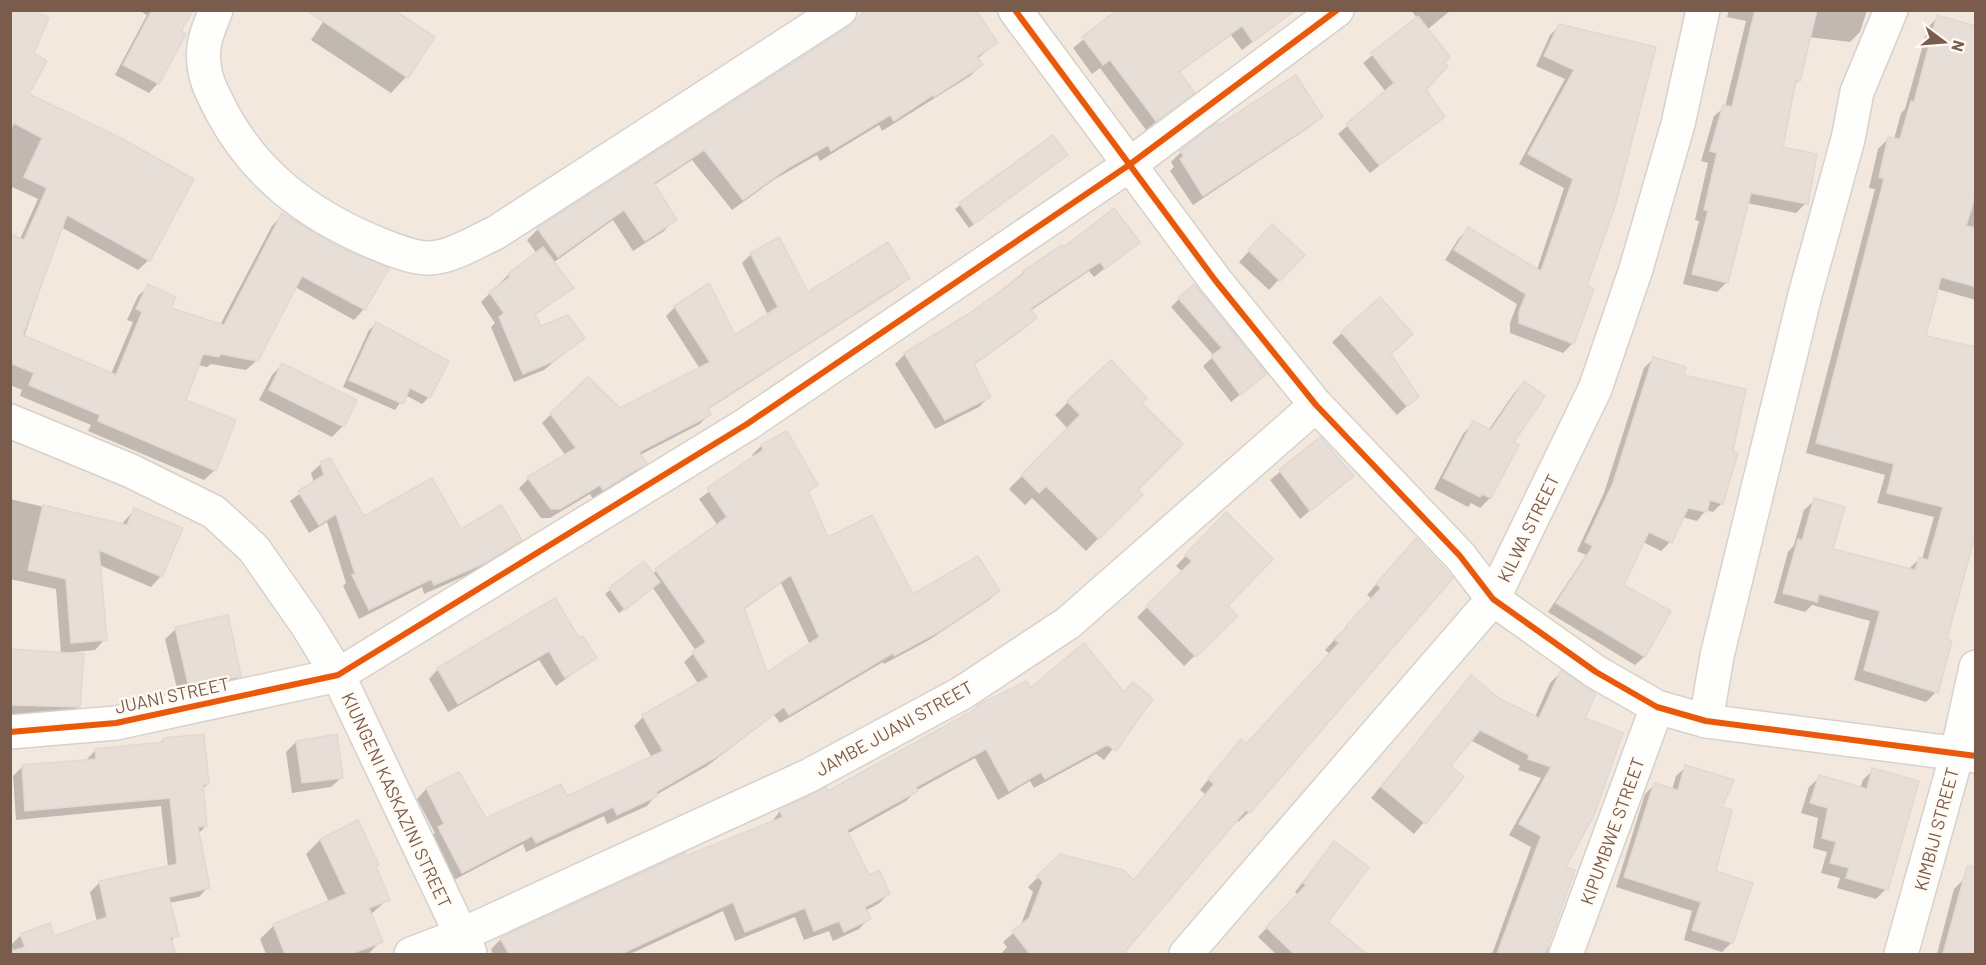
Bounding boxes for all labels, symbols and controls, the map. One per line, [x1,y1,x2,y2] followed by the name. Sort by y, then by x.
[1914,12,1974,72] north arrow
[1948,39,1969,54] text: N
[1492,470,1564,586] street label: KILWA STREET
[113,672,231,718] street label: JUANI STREET
[811,676,977,780] street label: JAMBE JUANI STREET
[337,689,457,911] street label: KIUNGENI KASKAZINI STREET
[1575,754,1649,908] street label: KIPUMBWE STREET
[1909,765,1963,893] street label: KIMBIJI STREET

